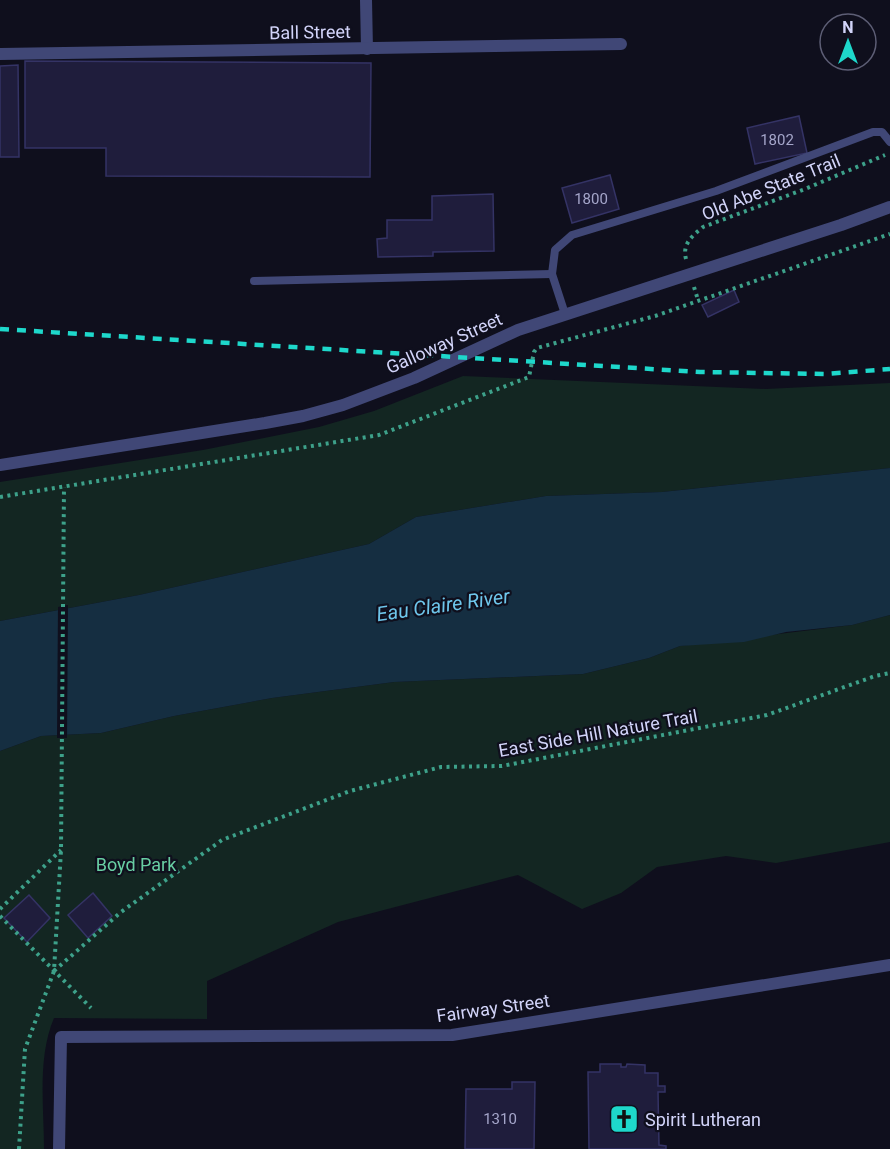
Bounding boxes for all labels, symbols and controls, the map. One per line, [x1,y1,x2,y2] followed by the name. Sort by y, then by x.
[818,12,878,72] north arrow
[842,18,854,37] text: N
[269,21,351,43] street label: Ball Street
[760,131,794,149] house number: 1802
[699,150,843,224] street label: Old Abe State Trail
[574,190,608,208] house number: 1800
[383,308,505,378] street label: Galloway Street
[375,584,513,626] water label: Eau Claire River
[497,705,699,761] street label: East Side Hill Nature Trail
[96,854,177,875] park label: Boyd Park
[435,990,551,1026] street label: Fairway Street
[608,1103,640,1135] church icon: Spirit Lutheran
[645,1109,761,1130] place label: Spirit Lutheran
[483,1110,517,1128] house number: 1310

